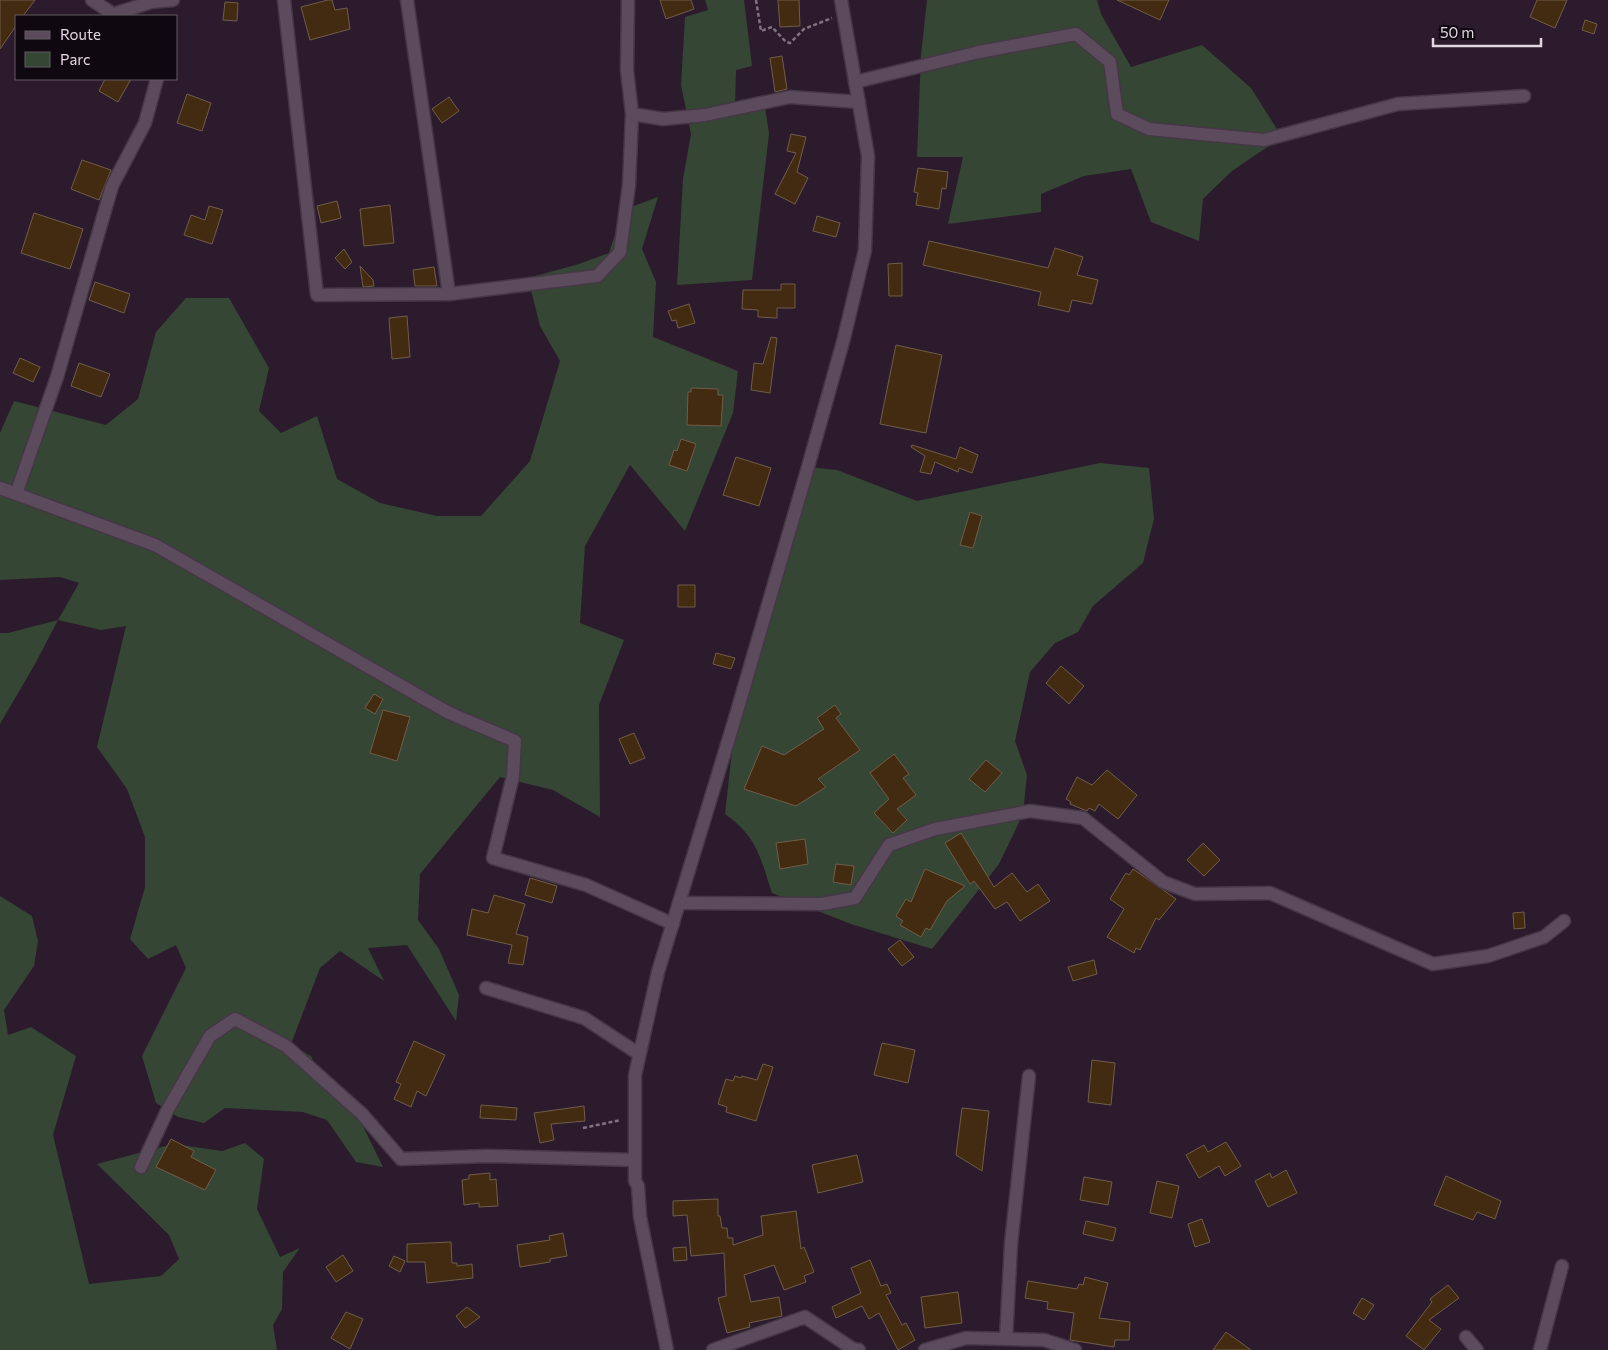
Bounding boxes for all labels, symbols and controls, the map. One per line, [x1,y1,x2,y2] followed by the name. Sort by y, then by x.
[15,15,178,80] legend
[1433,15,1540,47] scale bar
[1440,23,1474,41] text: 50 m
[60,25,101,43] text: Route
[60,50,90,68] text: Parc

